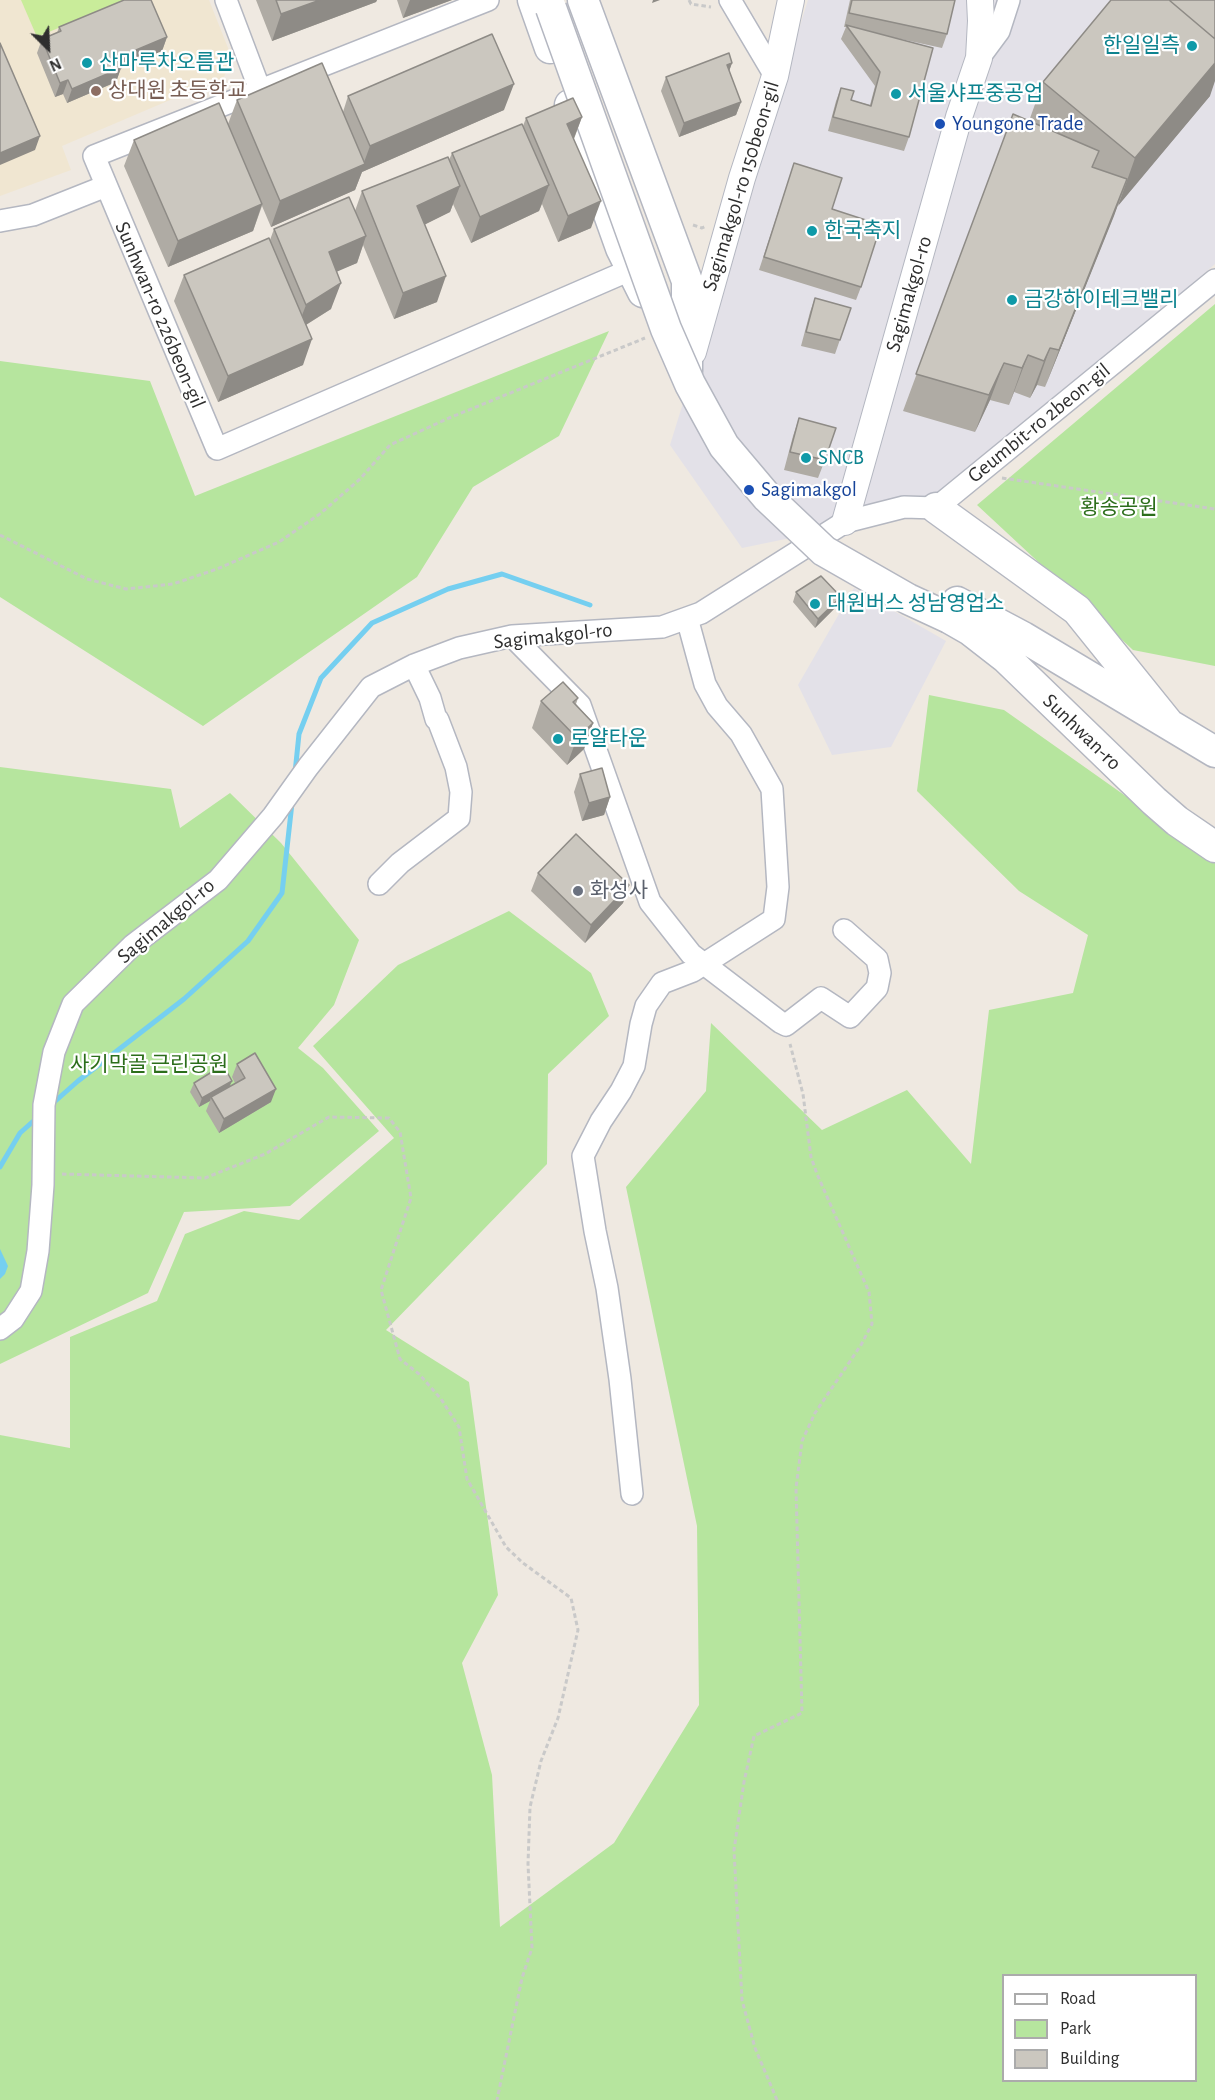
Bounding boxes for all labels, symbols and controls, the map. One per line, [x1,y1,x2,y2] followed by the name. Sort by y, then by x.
[18,18,78,78] north arrow
[1103,33,1180,59] place label: 한일일측
[1185,39,1199,53] marker: 한일일측
[99,50,234,76] place label: 산마루차오름관
[47,55,64,74] text: N
[80,56,94,70] marker: 산마루차오름관
[108,78,247,104] place label: 상대원 초등학교
[697,78,785,294] street label: Sagimakgol-ro 150beon-gil
[908,81,1043,107] place label: 서울샤프중공업
[89,84,103,98] marker: 상대원 초등학교
[889,87,903,101] marker: 서울샤프중공업
[952,111,1083,137] place label: Youngone Trade
[933,117,947,131] marker: Youngone Trade
[109,218,211,412] street label: Sunhwan-ro 226beon-gil
[824,218,901,244] place label: 한국축지
[805,224,819,238] marker: 한국축지
[880,233,938,355] street label: Sagimakgol-ro
[1024,287,1179,313] place label: 금강하이테크밸리
[1005,293,1019,307] marker: 금강하이테크밸리
[963,358,1115,488] street label: Geumbit-ro 2beon-gil
[818,445,864,471] place label: SNCB
[799,451,813,465] marker: SNCB
[761,477,857,503] place label: Sagimakgol
[742,483,756,497] marker: Sagimakgol
[1080,495,1158,521] park label: 황송공원
[827,591,1004,617] place label: 대원버스 성남영업소
[808,597,822,611] marker: 대원버스 성남영업소
[492,617,614,655] street label: Sagimakgol-ro
[1037,688,1127,776] street label: Sunhwan-ro
[570,726,647,752] place label: 로얄타운
[551,732,565,746] marker: 로얄타운
[112,873,220,969] street label: Sagimakgol-ro
[590,878,648,904] place label: 화성사
[571,884,585,898] marker: 화성사
[70,1052,228,1078] park label: 사기막골 근린공원
[1002,1974,1197,2082] legend
[1060,1990,1096,2008] text: Road
[1060,2020,1091,2038] text: Park
[1060,2050,1119,2068] text: Building

